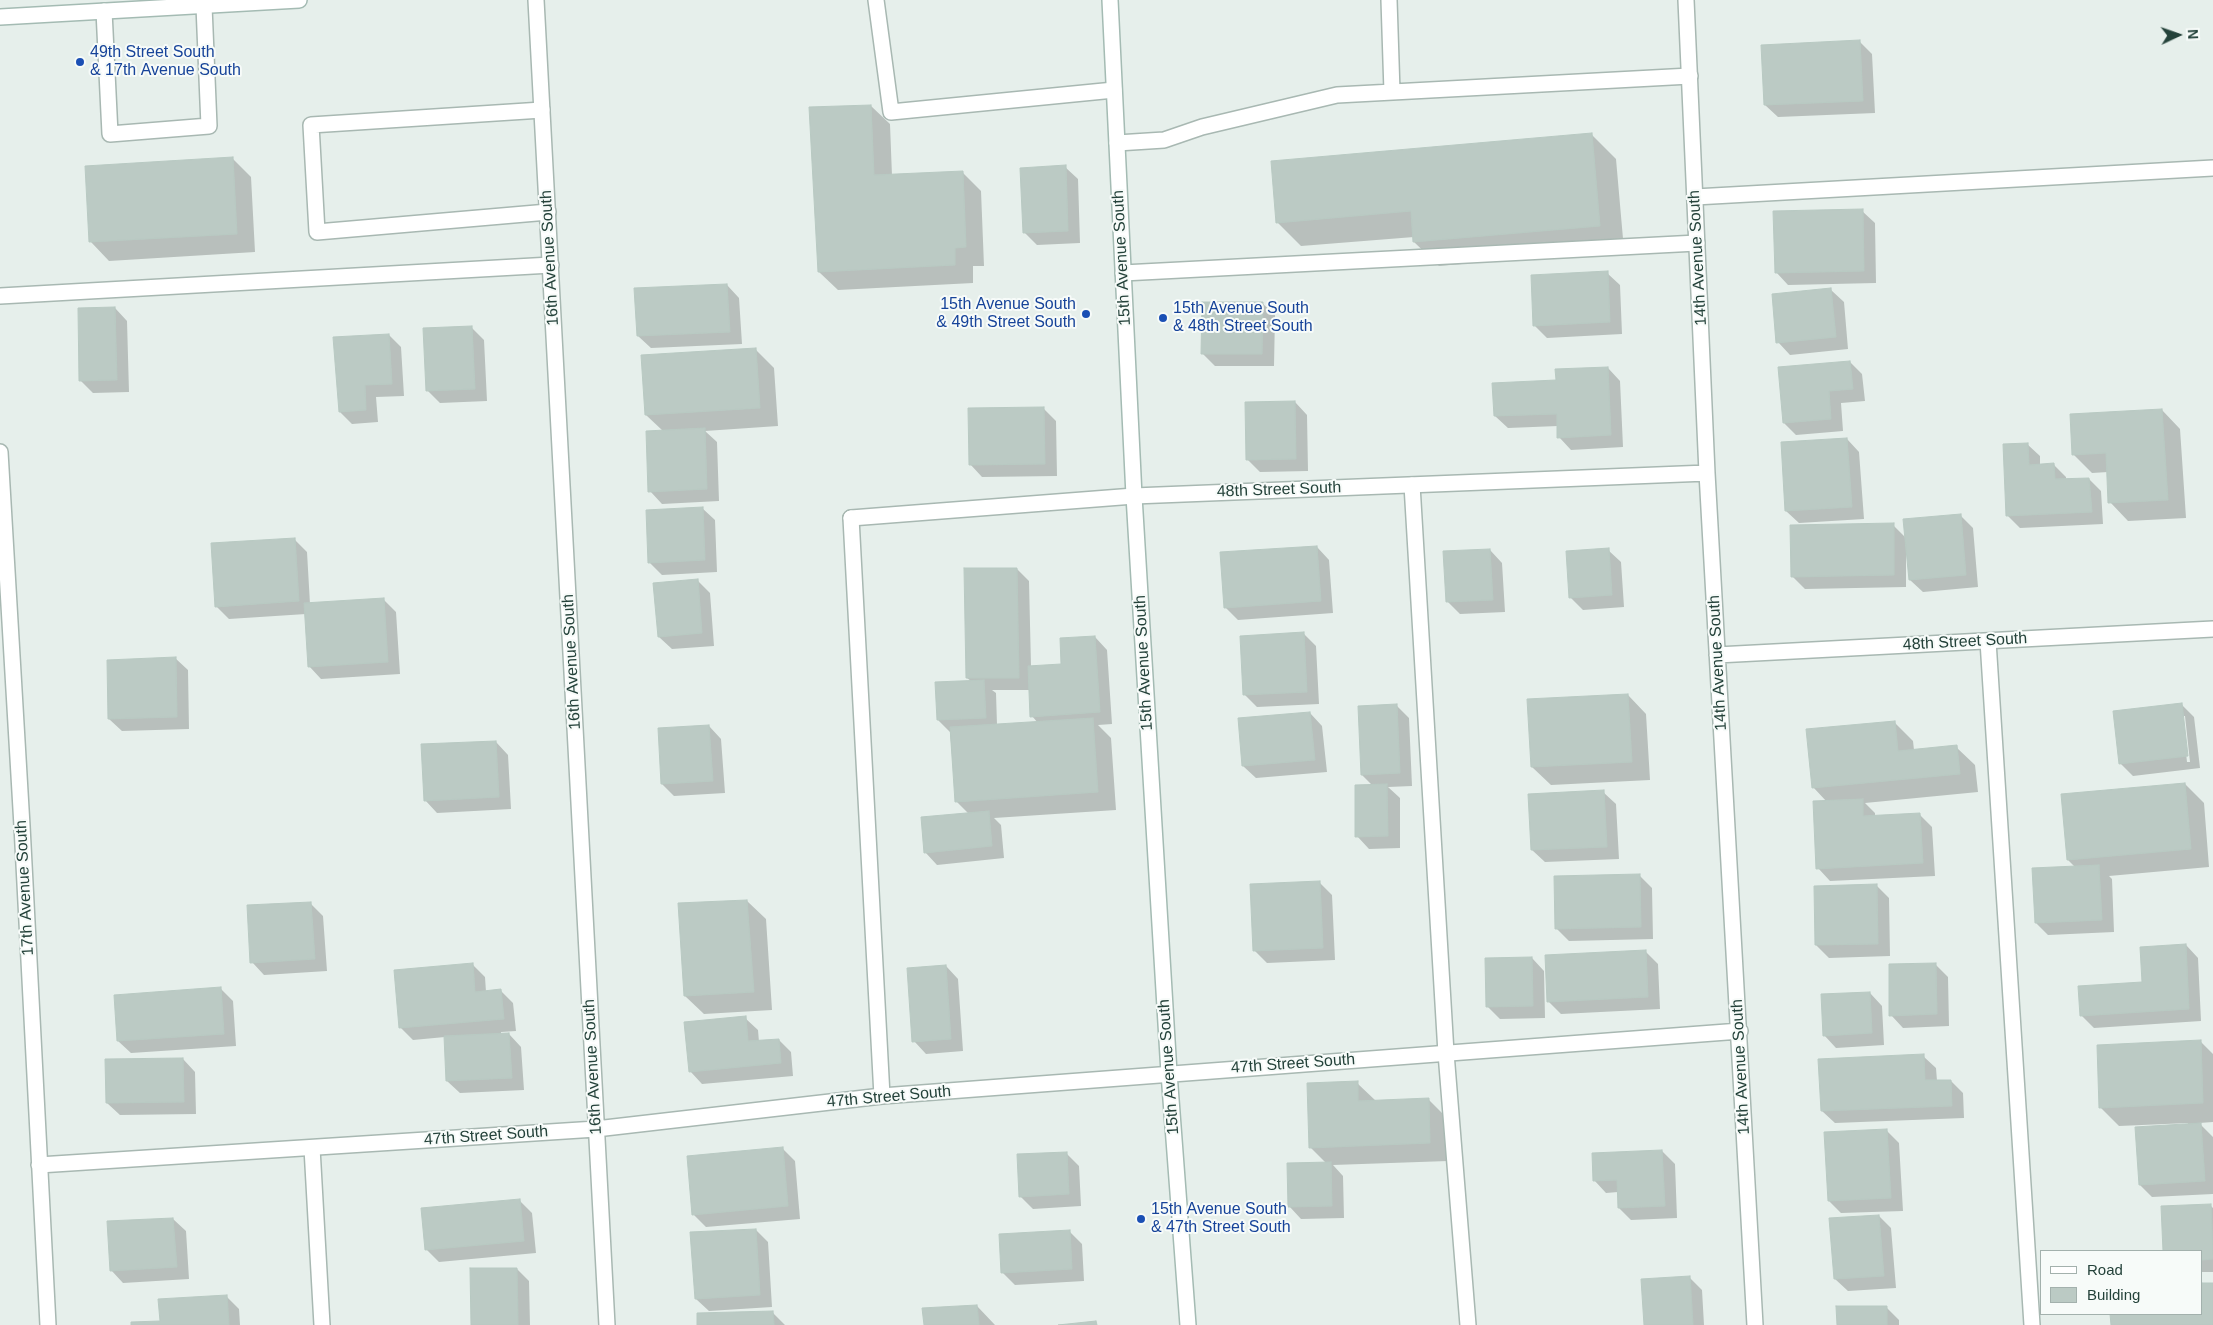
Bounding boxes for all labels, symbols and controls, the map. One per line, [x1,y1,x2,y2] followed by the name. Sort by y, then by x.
[2153,10,2203,60] north arrow
[2185,29,2201,40] text: N
[90,43,241,81] place label: 49th Street South & 17th Avenue South
[74,56,86,68] marker: 49th Street South & 17th Avenue South
[537,190,563,326] street label: 16th Avenue South
[1109,190,1135,326] street label: 15th Avenue South
[1685,190,1711,326] street label: 14th Avenue South
[936,295,1076,333] place label: 15th Avenue South & 49th Street South
[1173,299,1313,337] place label: 15th Avenue South & 48th Street South
[1080,308,1092,320] marker: 15th Avenue South & 49th Street South
[1157,312,1169,324] marker: 15th Avenue South & 48th Street South
[1216,478,1342,502] street label: 48th Street South
[559,594,585,730] street label: 16th Avenue South
[1131,595,1157,731] street label: 15th Avenue South
[1705,595,1731,731] street label: 14th Avenue South
[1902,629,2028,655] street label: 48th Street South
[12,820,38,956] street label: 17th Avenue South
[580,999,606,1135] street label: 16th Avenue South
[1155,999,1183,1135] street label: 15th Avenue South
[1728,999,1754,1135] street label: 14th Avenue South
[1230,1050,1356,1078] street label: 47th Street South
[826,1082,952,1112] street label: 47th Street South
[423,1122,549,1150] street label: 47th Street South
[1151,1200,1291,1238] place label: 15th Avenue South & 47th Street South
[1135,1213,1147,1225] marker: 15th Avenue South & 47th Street South
[2040,1250,2203,1315] legend
[2087,1261,2123,1278] text: Road
[2087,1286,2140,1303] text: Building

